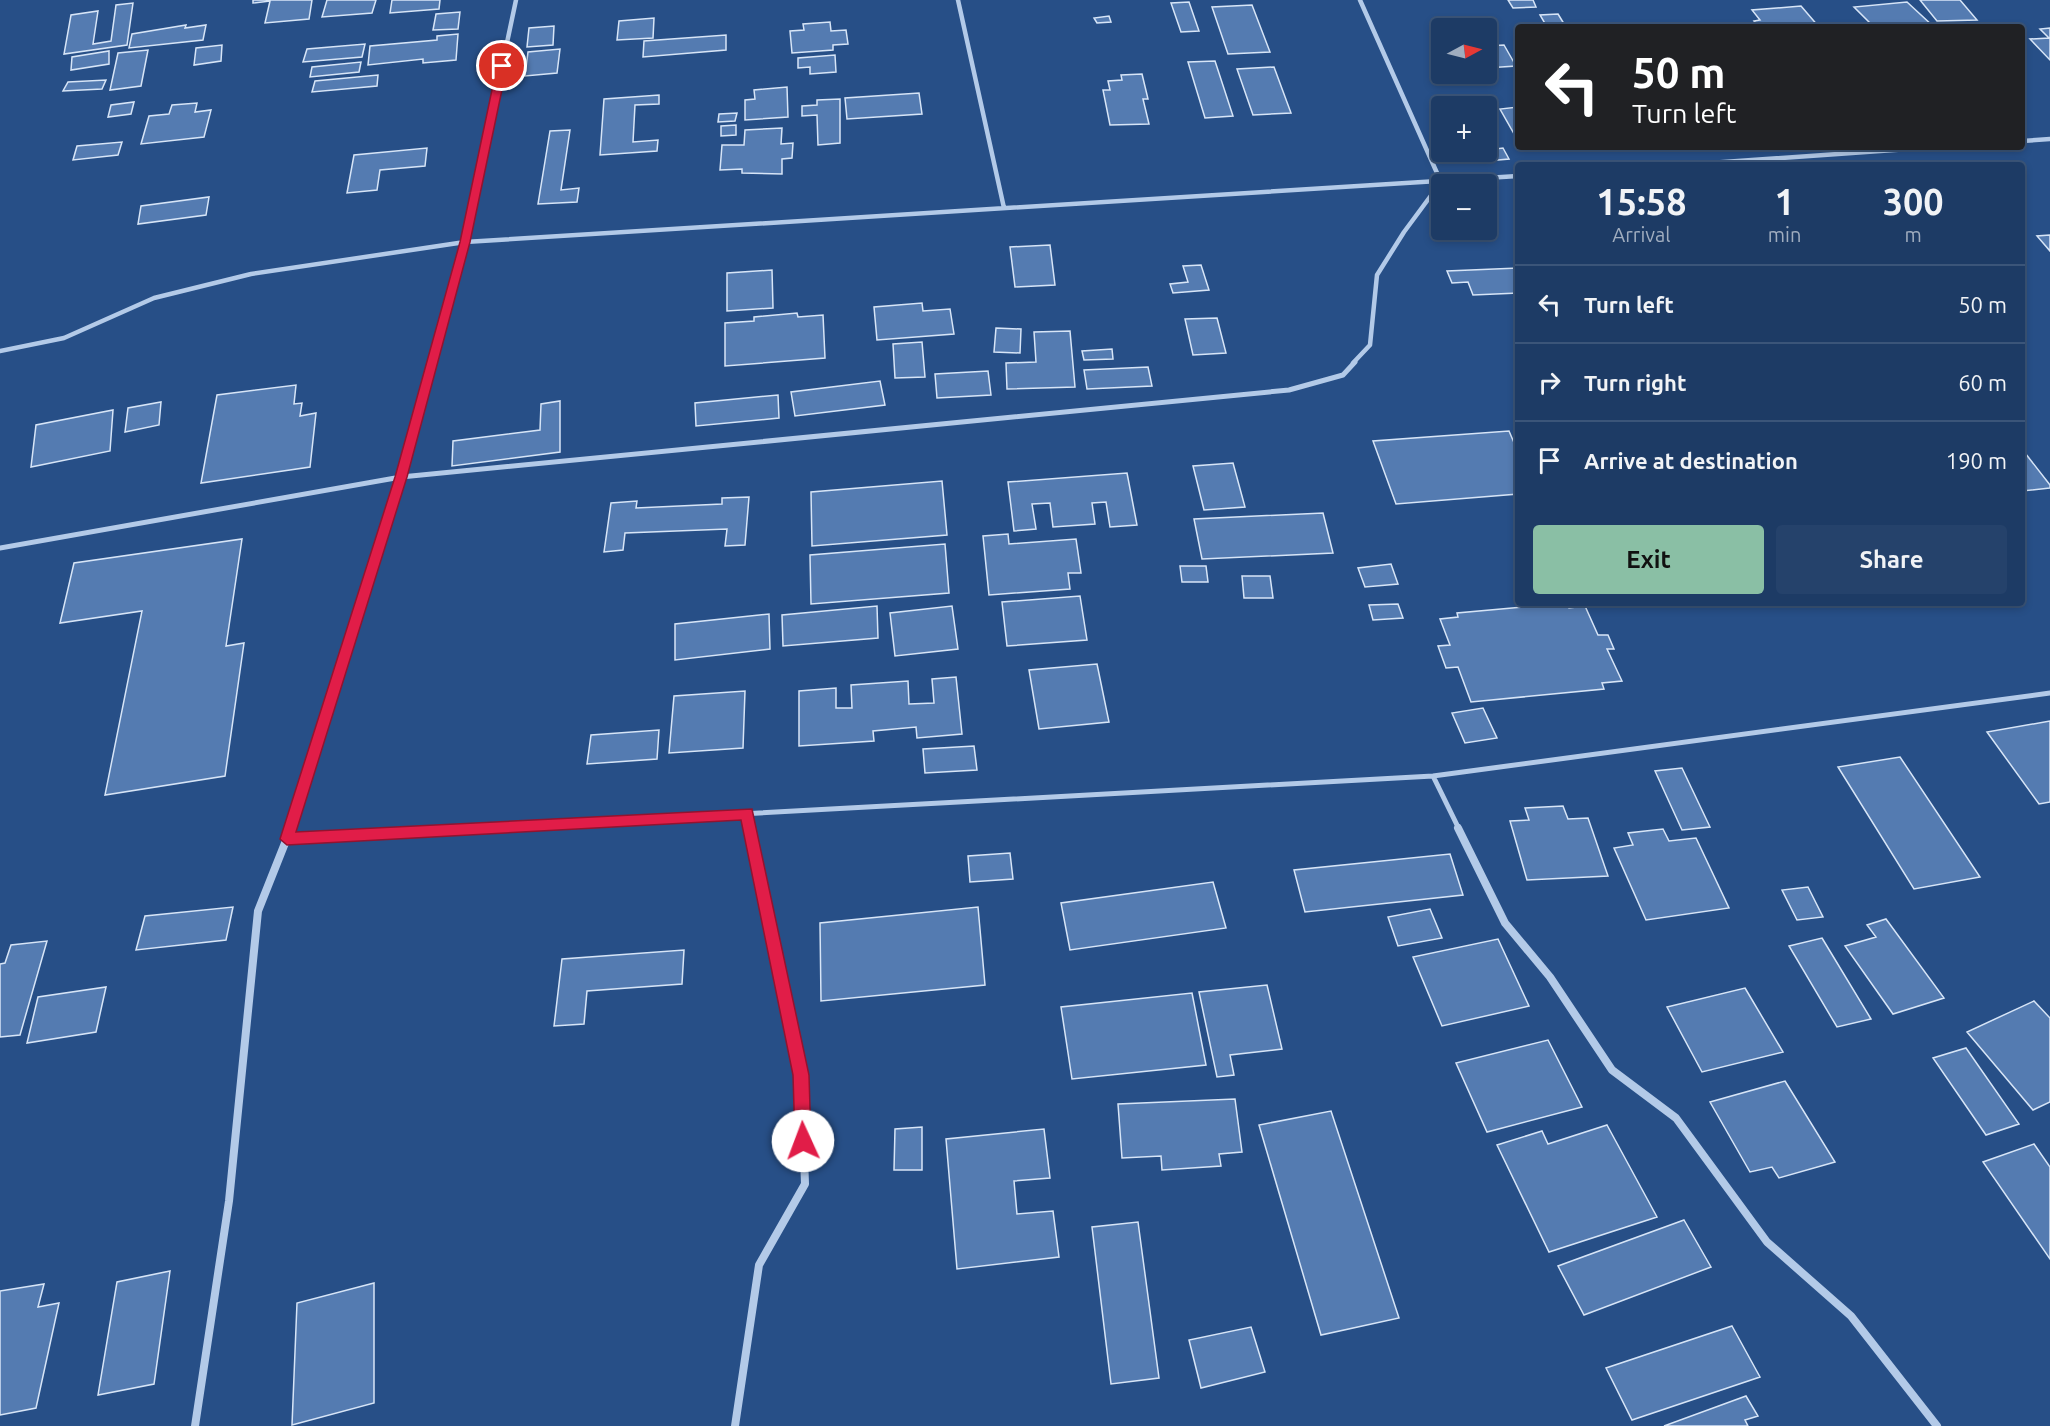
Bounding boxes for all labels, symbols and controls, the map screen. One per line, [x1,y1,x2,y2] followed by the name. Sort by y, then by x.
[1431,18,1497,84] north arrow
[1431,18,1497,240] map controls
[476,40,527,91] pin
[1533,48,1611,126] icon: left
[485,49,518,82] icon: arrive
[1632,49,1726,96] text: 50 m
[1431,96,1497,162] button: +
[1632,98,1736,128] text: Turn left
[1431,174,1497,240] button: −
[1596,181,1686,222] text: 15:58
[1774,181,1795,222] text: 1
[1883,181,1944,222] text: 300
[1612,223,1671,246] text: Arrival
[1768,223,1801,246] text: min
[1905,223,1922,246] text: m
[1533,288,1566,321] icon: left
[1584,292,1674,317] text: Turn left
[1958,292,2007,317] text: 50 m
[1533,366,1566,399] icon: right
[1584,370,1686,395] text: Turn right
[1958,370,2007,395] text: 60 m
[1533,444,1566,477] icon: arrive
[1584,448,1798,473] text: Arrive at destination
[1946,448,2007,473] text: 190 m
[1533,525,1764,594] button: Exit
[1776,525,2007,594] button: Share
[771,1109,835,1173] position arrow

